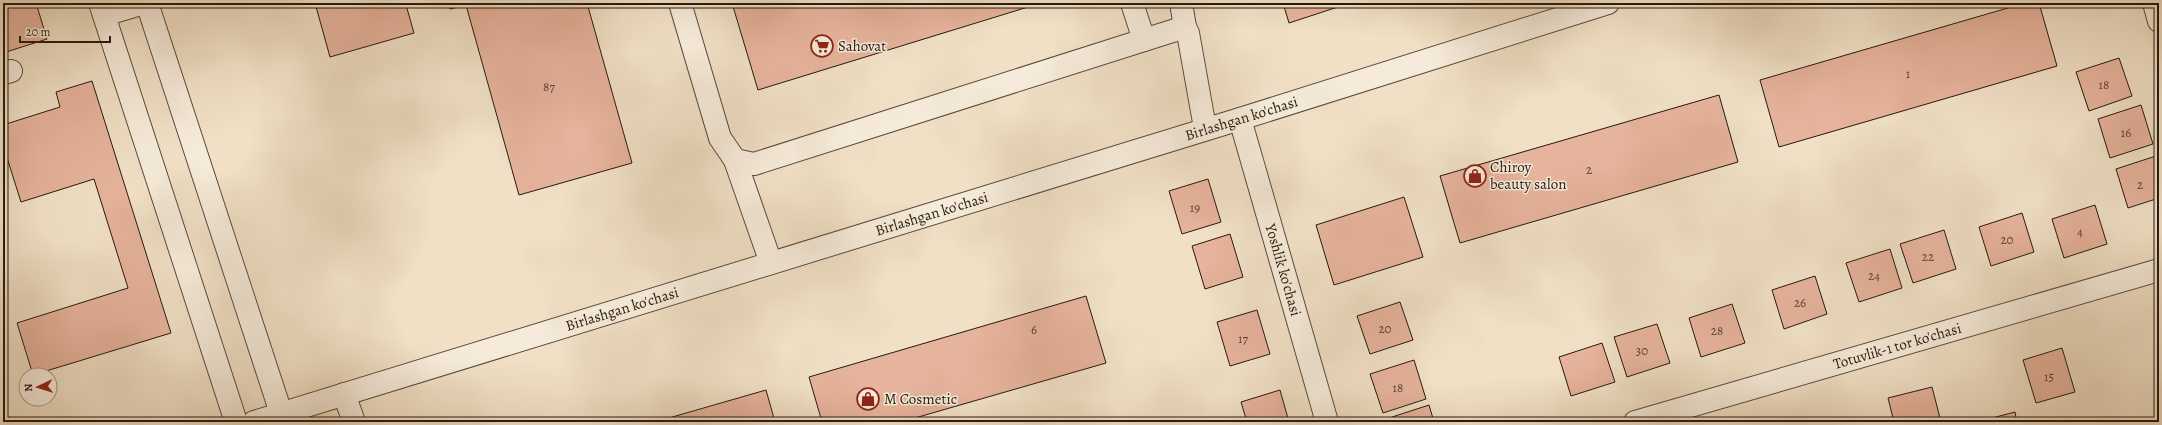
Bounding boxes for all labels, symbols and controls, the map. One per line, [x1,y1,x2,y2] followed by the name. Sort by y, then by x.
[20,18,110,44] scale bar
[26,24,50,40] text: 20 m
[809,33,835,59] supermarket icon: Sahovat
[838,36,886,56] place label: Sahovat
[1906,65,1911,82] house number: 1
[2099,76,2109,93] house number: 18
[543,78,555,95] house number: 87
[1183,91,1300,145] street label: Birlashgan ko'chasi
[2121,124,2131,141] house number: 16
[1490,157,1566,194] place label: Chiroy beauty salon
[1586,161,1592,178] house number: 2
[1462,163,1488,189] shop icon: Chiroy beauty salon
[2137,176,2143,193] house number: 2
[873,187,991,240] street label: Birlashgan ko'chasi
[1190,199,1200,216] house number: 19
[1260,220,1306,319] street label: Yoshlik ko'chasi
[2077,223,2083,240] house number: 4
[2000,231,2014,248] house number: 20
[1922,248,1934,265] house number: 22
[1868,267,1880,284] house number: 24
[563,282,681,336] street label: Birlashgan ko'chasi
[1794,294,1806,311] house number: 26
[1831,318,1964,374] street label: Totuvlik-1 tor ko'chasi
[1378,320,1392,337] house number: 20
[1031,321,1037,338] house number: 6
[1711,322,1723,339] house number: 28
[1238,330,1248,347] house number: 17
[1636,342,1648,359] house number: 30
[18,367,58,407] north arrow
[2044,368,2054,385] house number: 15
[1393,379,1403,396] house number: 18
[21,383,36,392] text: N
[855,386,881,412] shop icon: M Cosmetic
[884,389,957,409] place label: M Cosmetic

